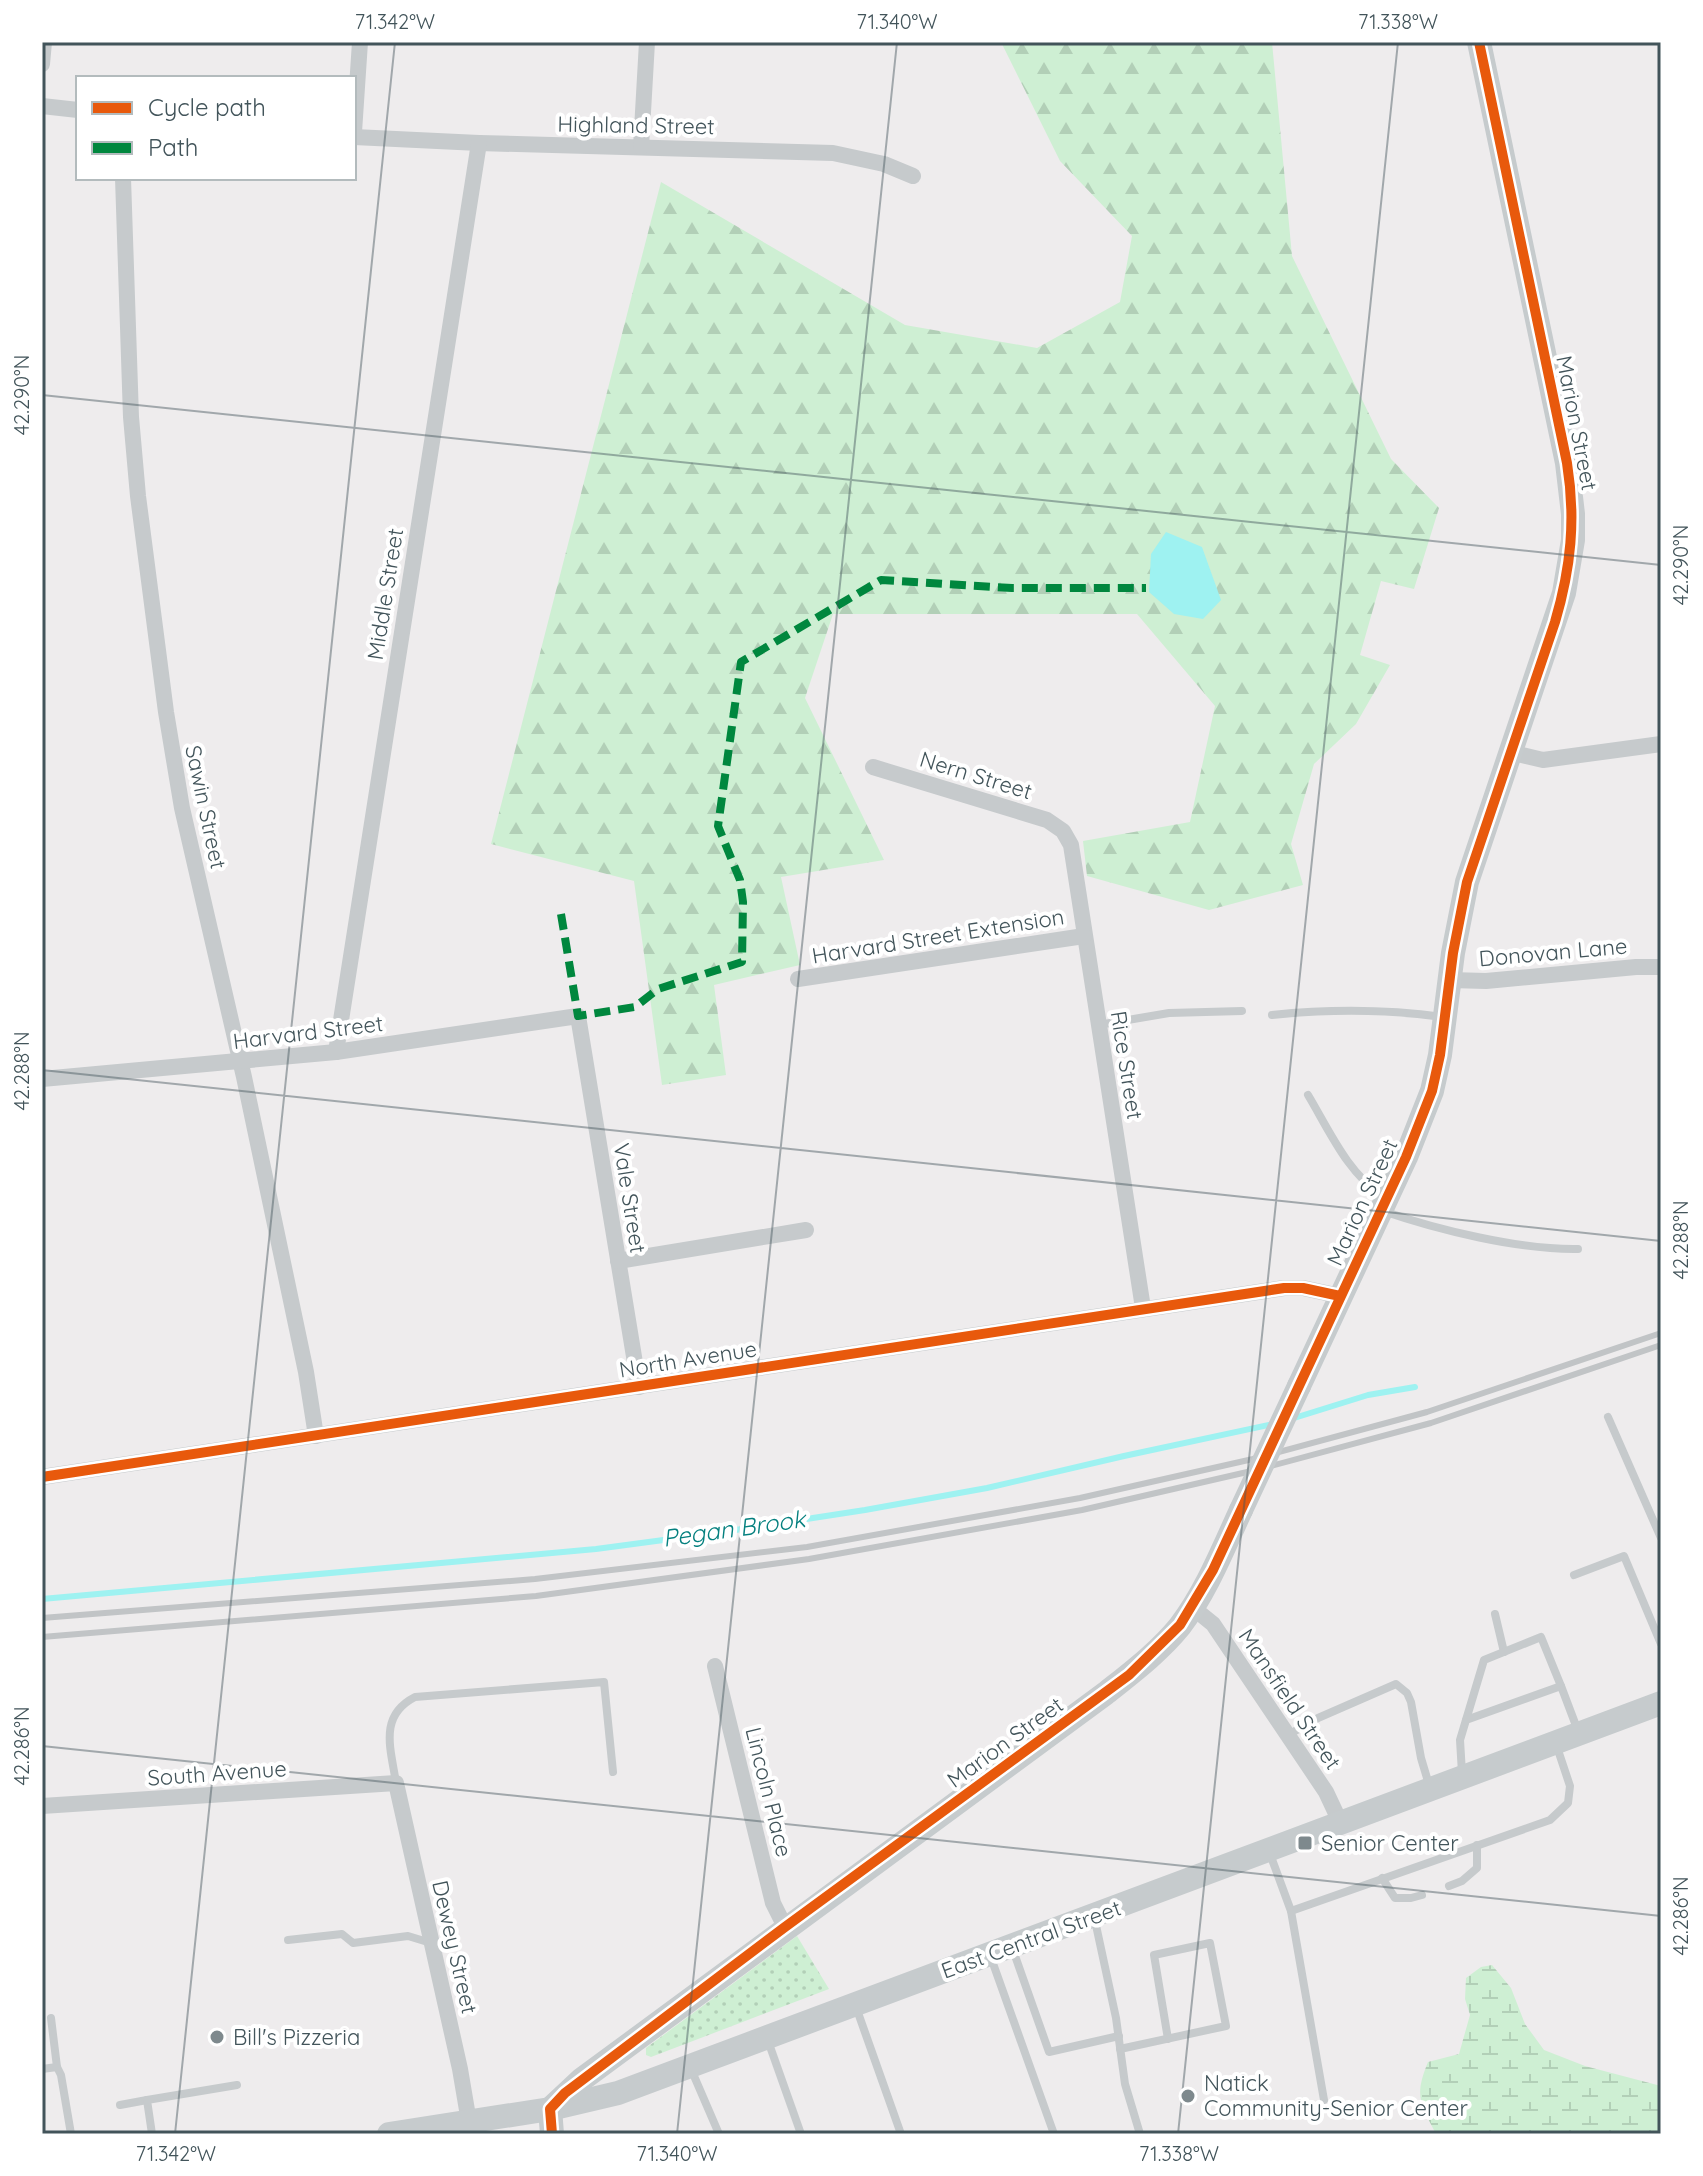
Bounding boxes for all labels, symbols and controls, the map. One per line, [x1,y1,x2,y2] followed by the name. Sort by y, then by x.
[355,9,435,34] text: 71.342°W
[856,9,938,34] text: 71.340°W
[1358,9,1438,34] text: 71.338°W
[76,76,356,180] legend
[148,92,266,122] text: Cycle path
[557,110,715,140] street label: Highland Street
[148,132,199,162] text: Path
[1550,353,1604,493] street label: Marion Street
[9,355,34,435] text: 42.290°N
[1668,525,1693,605] text: 42.290°N
[361,526,409,662] street label: Middle Street
[179,743,233,871] street label: Sawin Street
[917,745,1035,805] street label: Nern Street
[810,902,1066,970] street label: Harvard Street Extension
[1478,932,1628,972] street label: Donovan Lane
[231,1009,385,1055] street label: Harvard Street
[1105,1009,1149,1121] street label: Rice Street
[9,1031,34,1111] text: 42.288°N
[1320,1134,1404,1270] street label: Marion Street
[607,1141,653,1255] street label: Vale Street
[1668,1200,1693,1280] text: 42.288°N
[617,1334,759,1384] street label: North Avenue
[661,1503,809,1553] water label: Pegan Brook
[1233,1623,1347,1775] street label: Mansfield Street
[941,1690,1069,1794] street label: Marion Street
[9,1706,34,1786] text: 42.286°N
[739,1724,799,1860] street label: Lincoln Place
[147,1754,287,1792] street label: South Avenue
[1321,1829,1459,1857] place label: Senior Center
[1296,1834,1314,1852] marker: Senior Center
[1668,1876,1693,1956] text: 42.286°N
[426,1878,484,2016] street label: Dewey Street
[937,1893,1125,1985] street label: East Central Street
[233,2023,360,2051] place label: Bill's Pizzeria
[208,2028,226,2046] marker: Bill's Pizzeria
[1204,2069,1469,2122] place label: Natick Community-Senior Center
[1179,2087,1197,2105] marker: Natick Community-Senior Center
[136,2141,216,2166] text: 71.342°W
[636,2141,718,2166] text: 71.340°W
[1139,2141,1219,2166] text: 71.338°W

